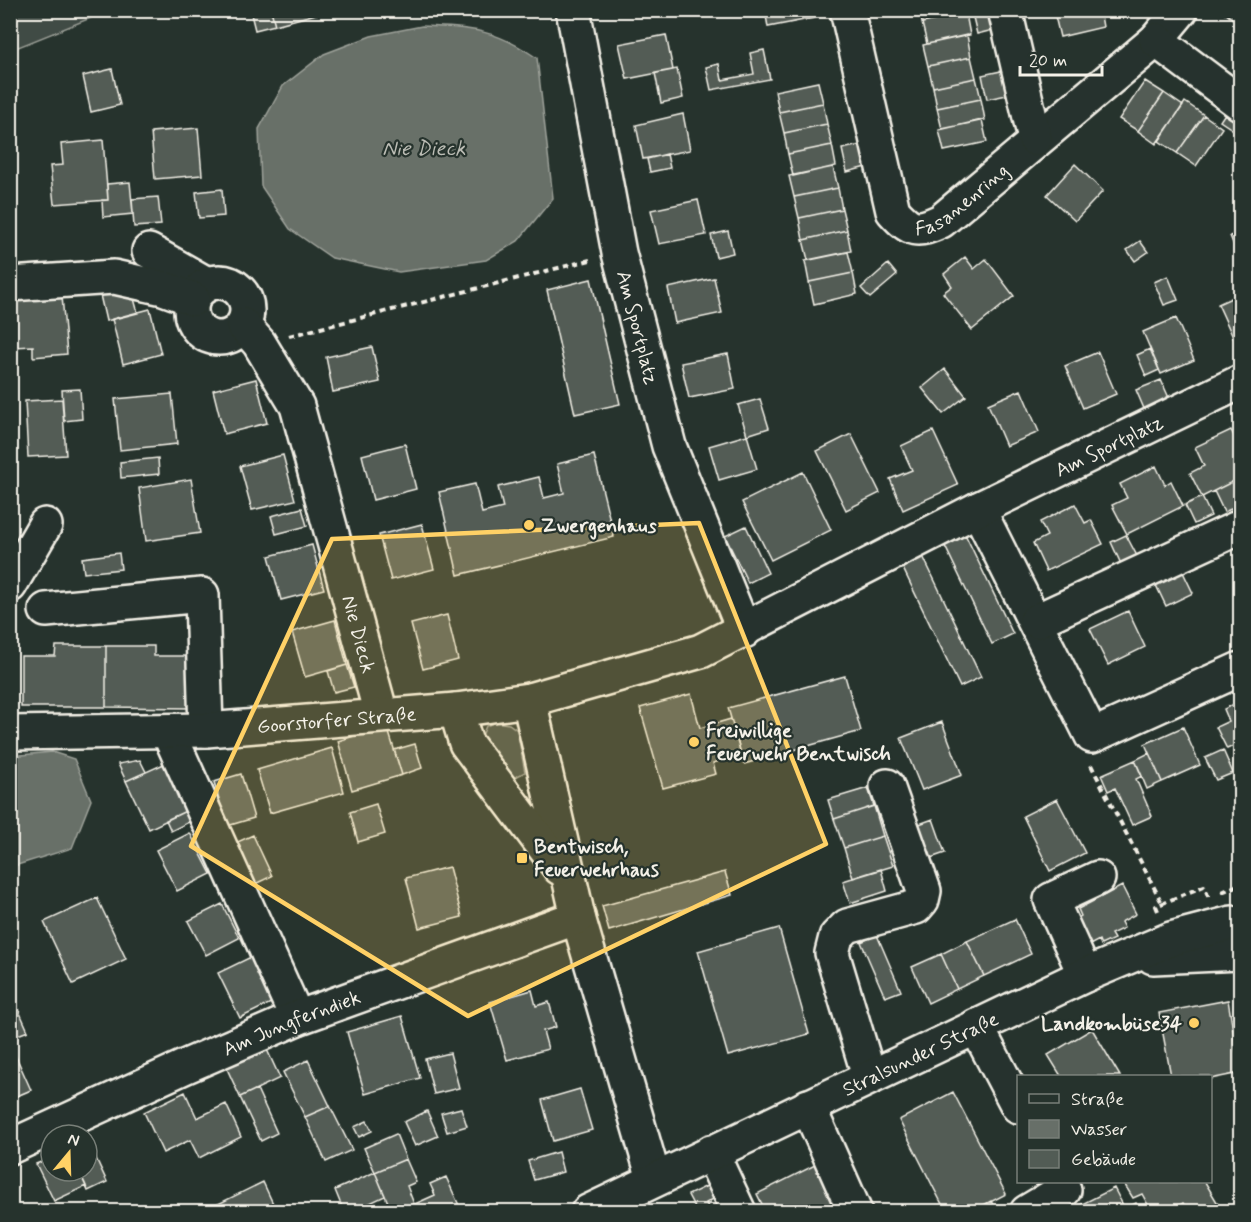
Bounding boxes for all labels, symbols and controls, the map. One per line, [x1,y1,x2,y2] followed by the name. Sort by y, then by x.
[1020,39,1102,77] scale bar
[1029,49,1067,73] text: 20 m
[382,135,466,163] water label: Nie Dieck
[914,158,1015,243] street label: Fasanenring
[609,268,664,387] street label: Am Sportplatz
[1051,409,1168,485] street label: Am Sportplatz
[541,513,657,540] place label: Zwergenhaus
[522,518,536,532] marker: Zwergenhaus
[334,592,381,676] street label: Nie Dieck
[256,701,417,741] street label: Goorstorfer Straße
[706,718,891,768] place label: Freiwillige Feuerwehr Bentwisch
[687,735,701,749] marker: Freiwillige Feuerwehr Bentwisch
[534,834,659,884] place label: Bentwisch, Feuerwehrhaus
[515,851,529,865] marker: Bentwisch, Feuerwehrhaus
[219,984,365,1064] street label: Am Jungferndiek
[838,1006,1003,1104] street label: Stralsunder Straße
[1041,1011,1183,1038] place label: Landkombüse34
[1187,1016,1201,1030] marker: Landkombüse34
[1017,1075,1212,1183] legend
[1071,1088,1124,1112] text: Straße
[1071,1118,1128,1142] text: Wasser
[39,1123,99,1183] north arrow
[65,1129,82,1152] text: N
[1071,1148,1136,1172] text: Gebäude

